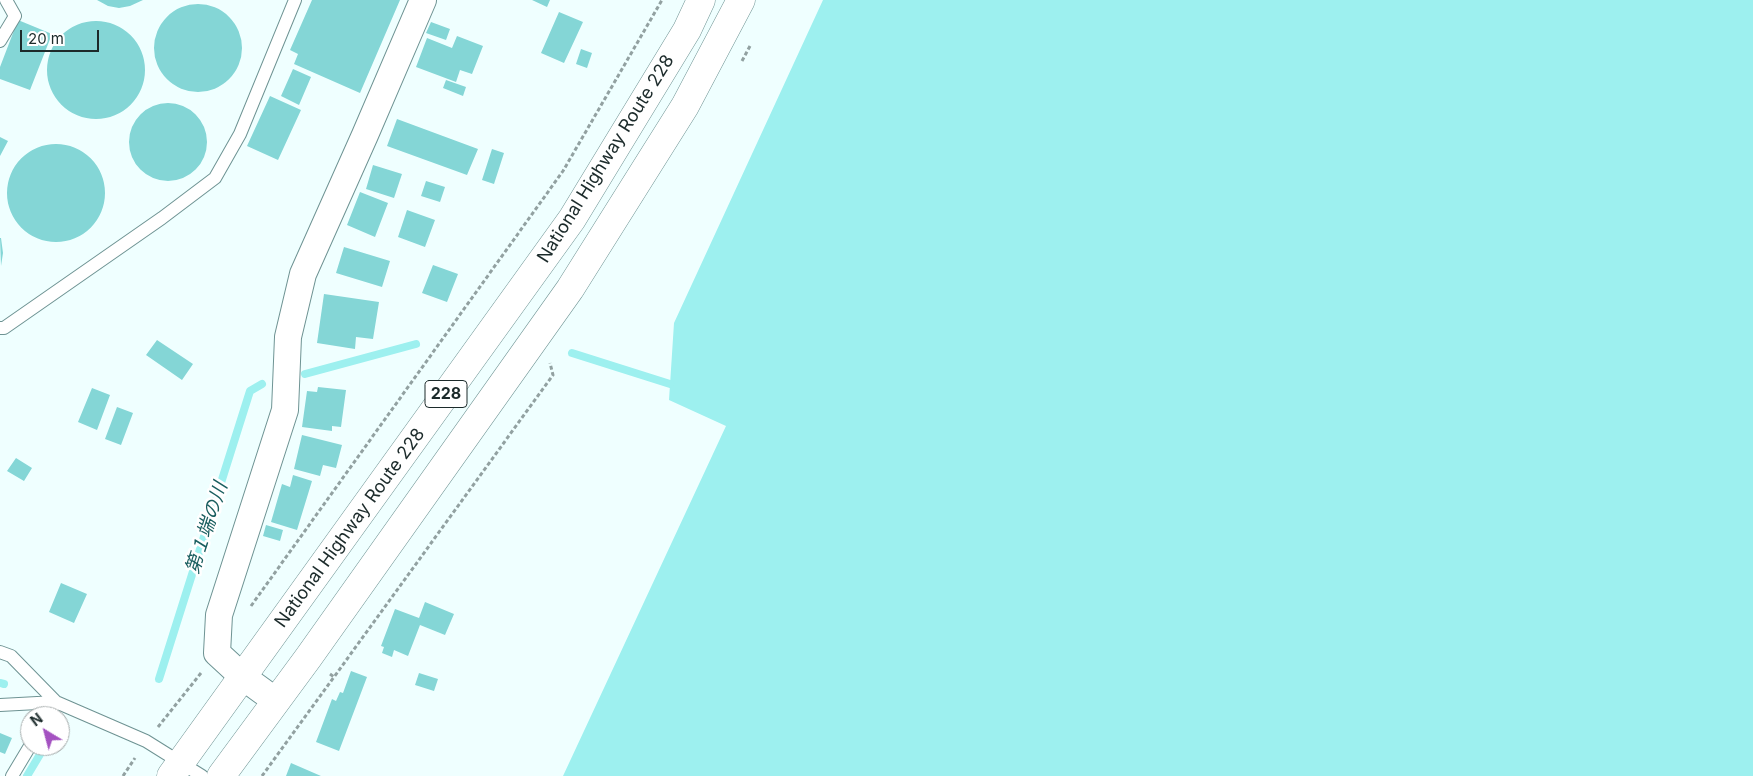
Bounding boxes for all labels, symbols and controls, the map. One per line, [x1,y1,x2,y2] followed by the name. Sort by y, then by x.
[22,20,101,52] scale bar
[28,29,64,48] text: 20 m
[533,51,679,267] street label: National Highway Route 228
[425,380,467,408] road number: 228
[270,424,430,632] street label: National Highway Route 228
[181,479,233,577] water label: 第１端の川
[20,706,70,756] north arrow
[27,709,46,729] text: N

